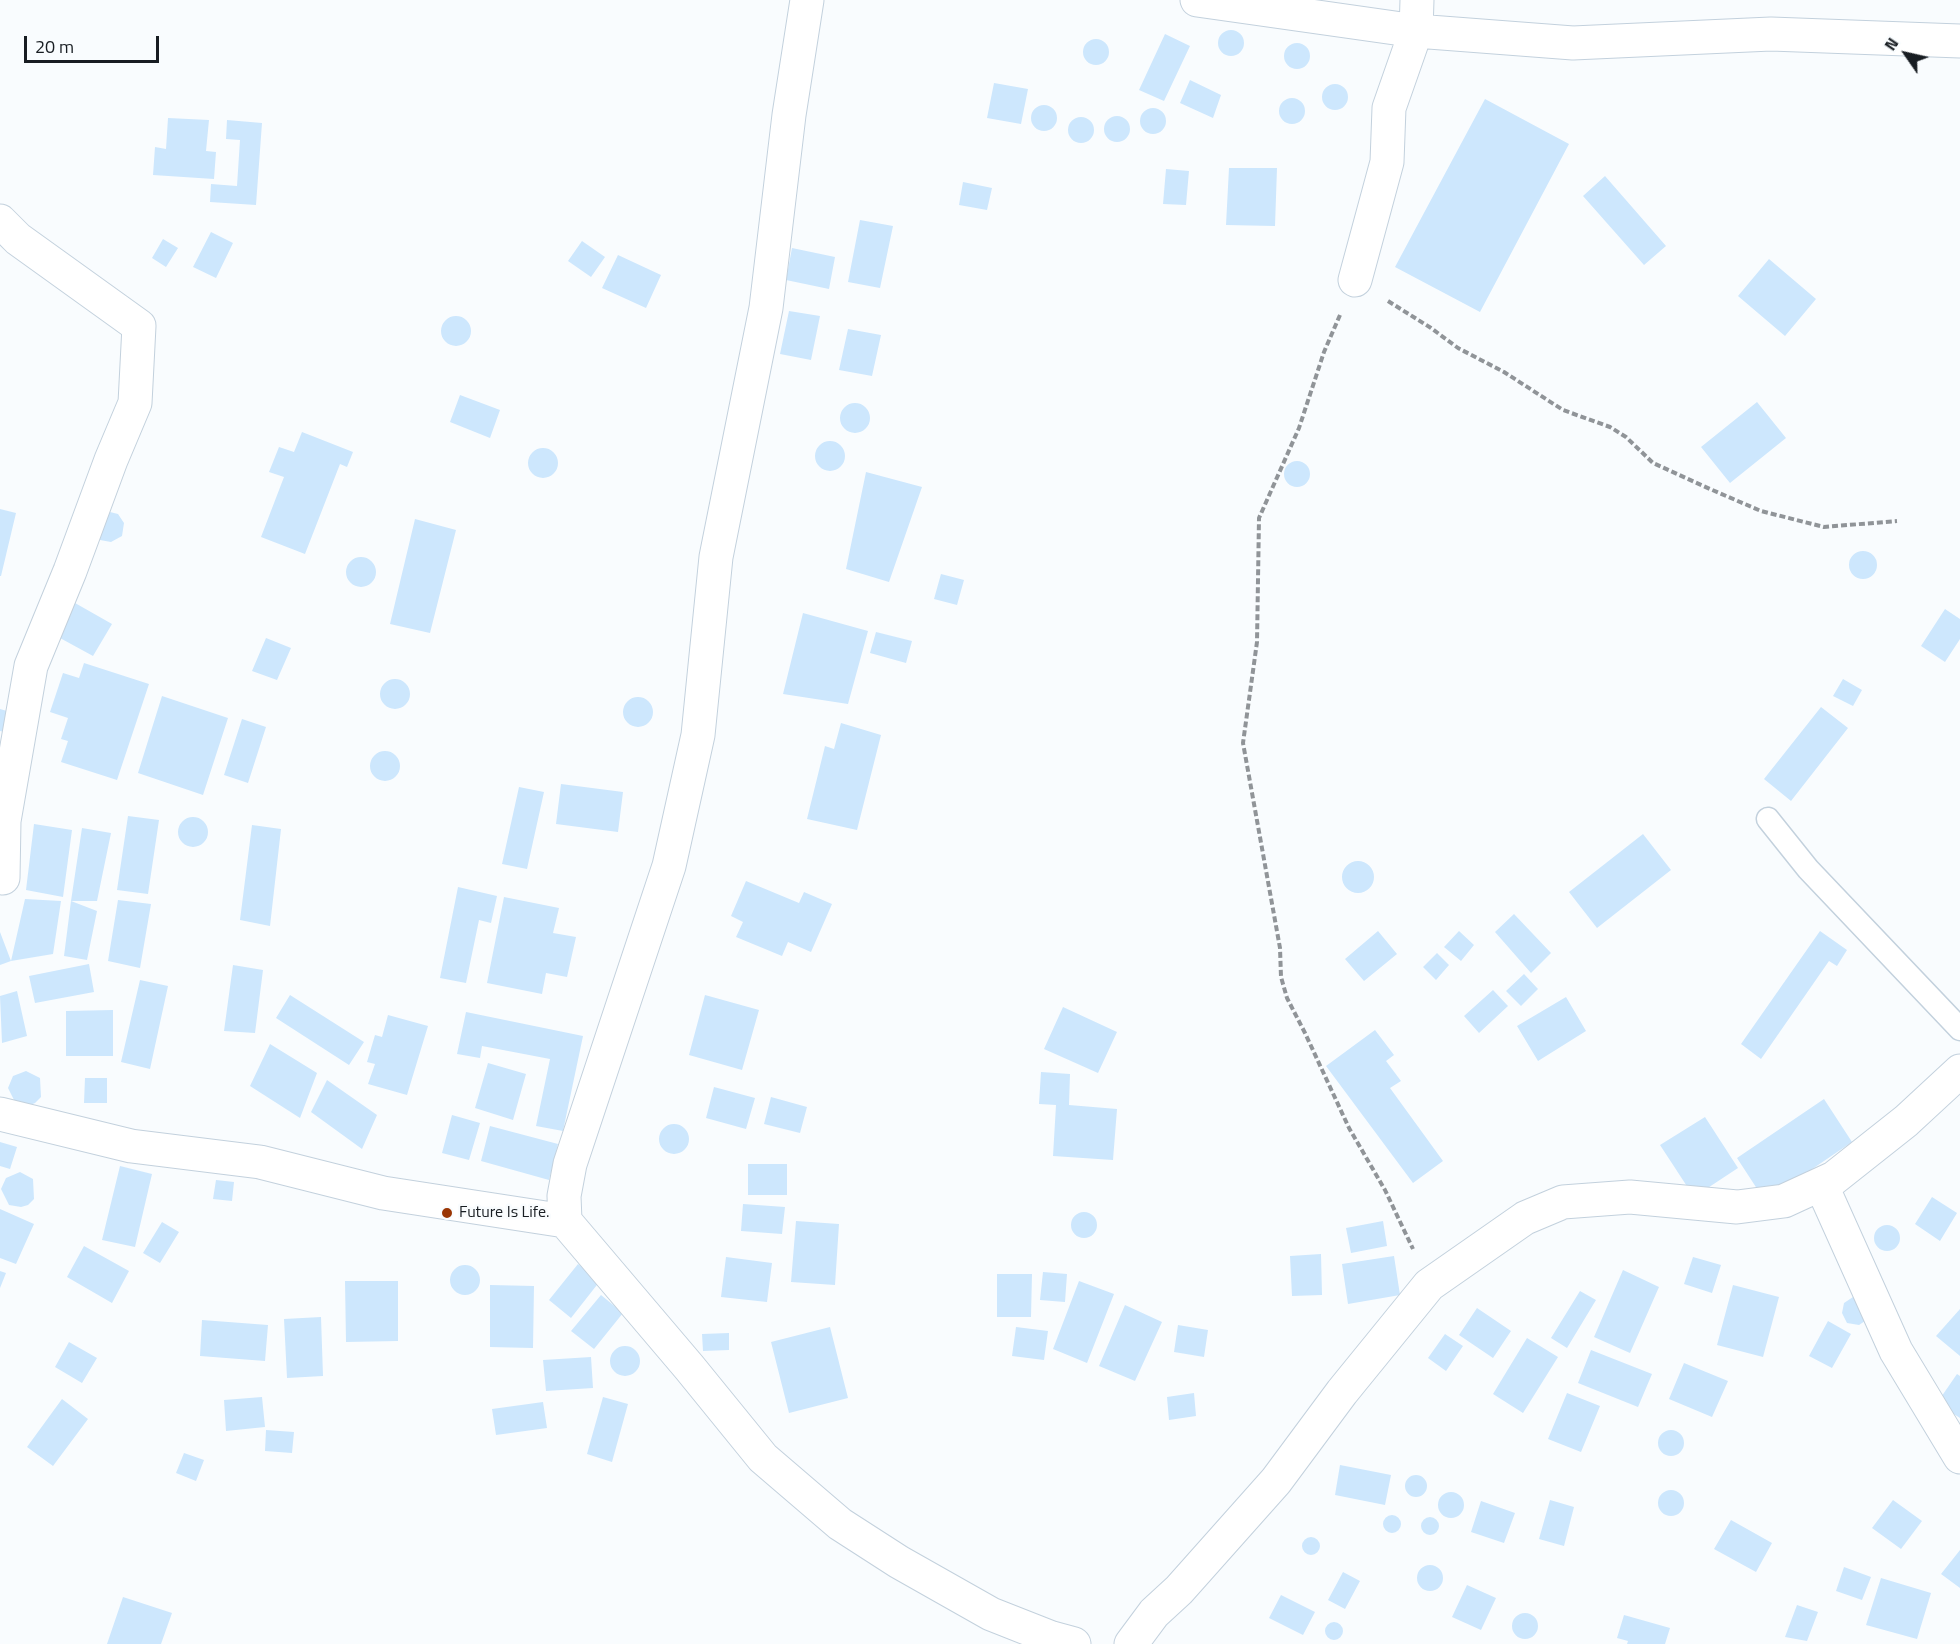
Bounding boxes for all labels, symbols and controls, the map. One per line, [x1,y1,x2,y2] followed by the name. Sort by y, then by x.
[27,24,162,62] scale bar
[1876,24,1936,84] north arrow
[35,33,74,60] text: 20 m
[1878,33,1904,55] text: N
[459,1203,549,1223] place label: Future Is Life.
[440,1206,454,1220] marker: Future Is Life.

